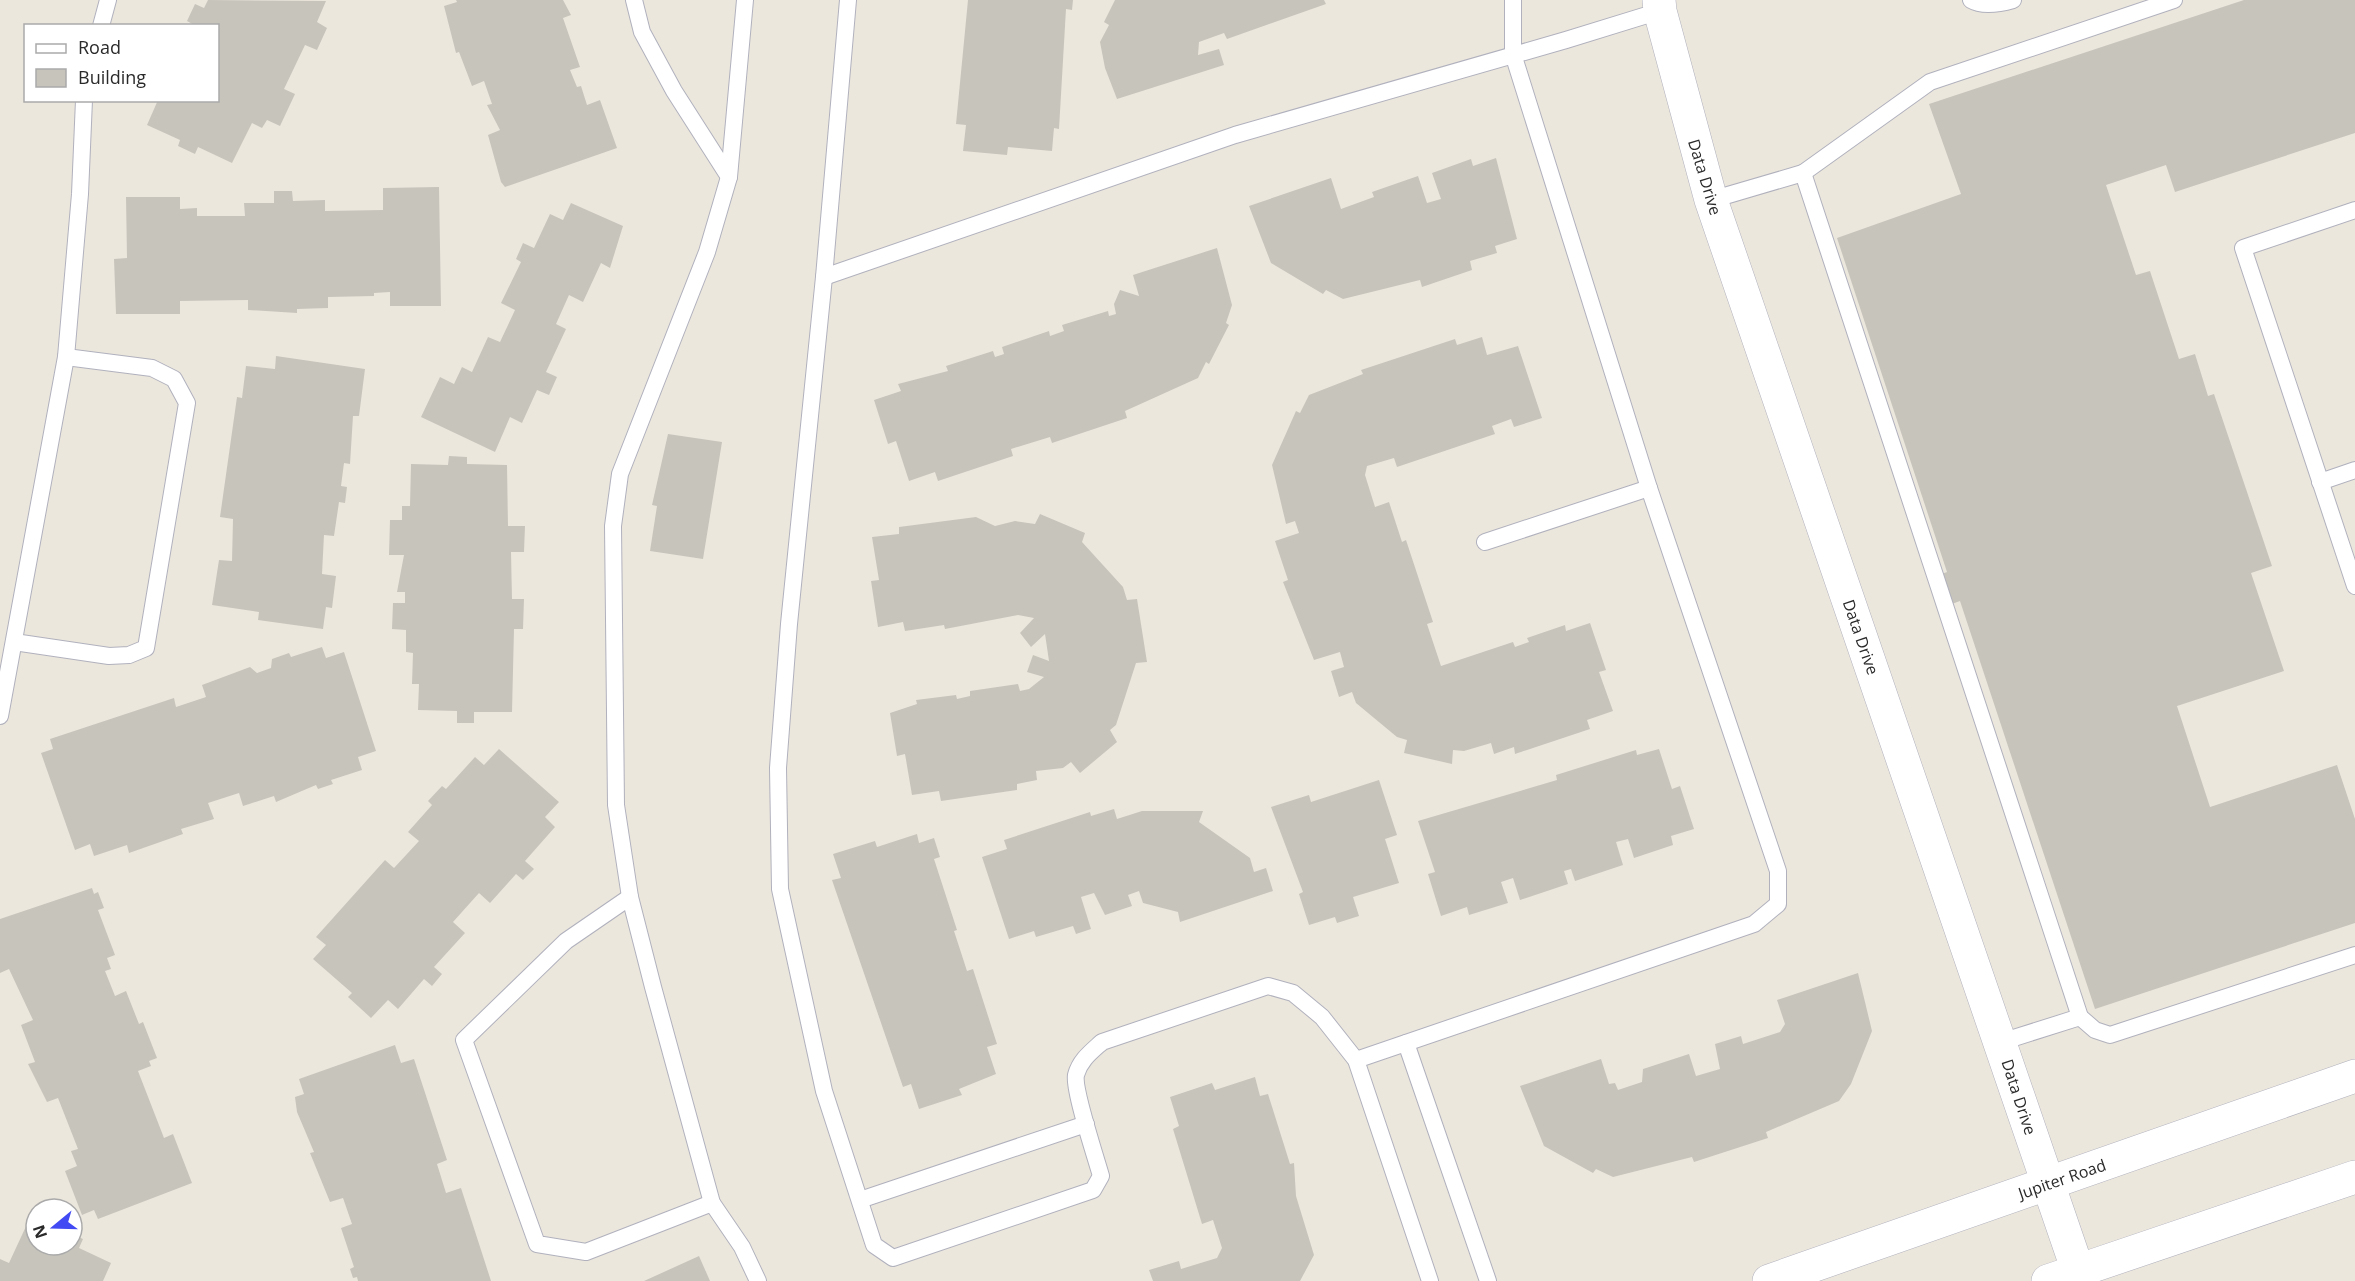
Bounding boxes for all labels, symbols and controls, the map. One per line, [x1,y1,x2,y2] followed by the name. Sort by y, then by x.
[24,24,219,102] legend
[78,35,121,59] text: Road
[78,65,146,89] text: Building
[1683,136,1727,218] street label: Data Drive
[1838,596,1884,678] street label: Data Drive
[1996,1056,2042,1138] street label: Data Drive
[2013,1154,2109,1205] street label: Jupiter Road
[24,1197,84,1257] north arrow
[27,1222,52,1242] text: N

